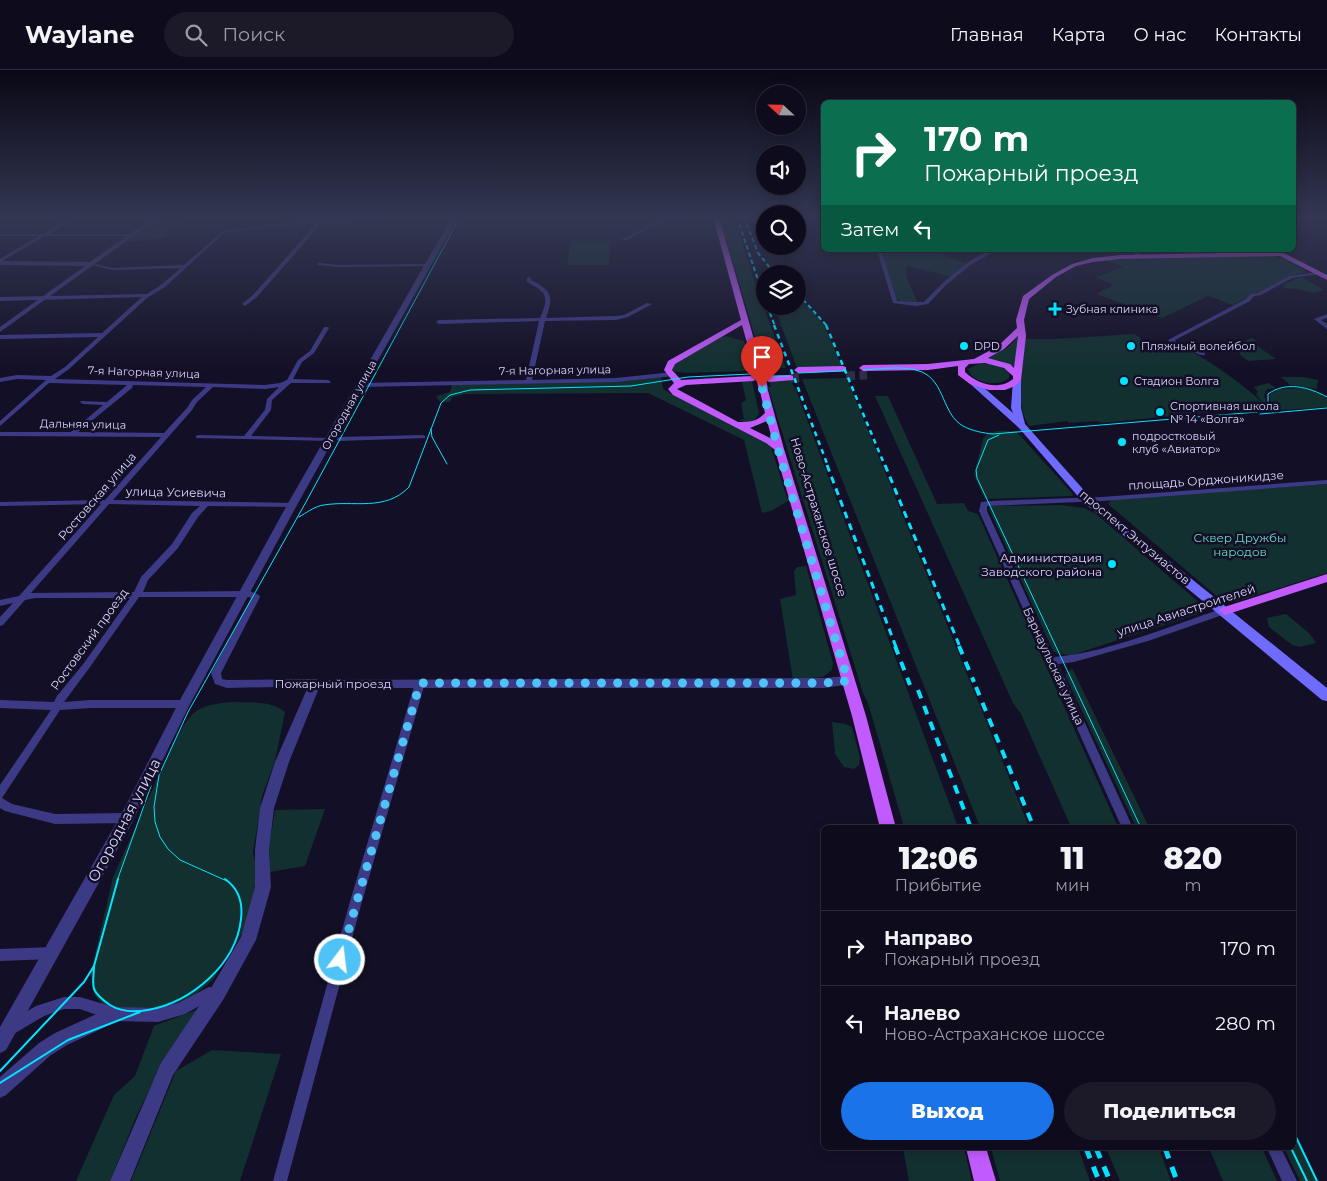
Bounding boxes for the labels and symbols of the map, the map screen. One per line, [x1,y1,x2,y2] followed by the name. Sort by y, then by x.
[756,85,806,135] north arrow
[1048,302,1062,316] marker: Зубная клиника
[1066,302,1158,316] place label: Зубная клиника
[741,336,783,387] pin
[974,339,1000,353] place label: DPD
[1141,339,1255,353] place label: Пляжный волейбол
[958,340,970,352] marker: DPD
[1125,340,1137,352] marker: Пляжный волейбол
[318,358,380,452] street label: Огородная улица
[499,362,611,378] street label: 7-я Нагорная улица
[88,363,200,381] street label: 7-я Нагорная улица
[1134,374,1219,388] place label: Стадион Волга
[1118,375,1130,387] marker: Стадион Волга
[1170,399,1279,426] place label: Спортивная школа № 14 «Волга»
[1154,406,1166,418] marker: Спортивная школа № 14 «Волга»
[40,416,126,432] street label: Дальняя улица
[1132,429,1221,456] place label: подростковый клуб «Авиатор»
[788,436,850,598] street label: Ново-Астраханское шоссе
[1116,436,1128,448] marker: подростковый клуб «Авиатор»
[55,449,139,543] street label: Ростовская улица
[1128,467,1284,493] street label: площадь Орджоникидзе
[125,484,226,500] street label: улица Усиевича
[1077,486,1193,588] street label: проспект Энтузиастов
[1194,530,1286,559] park label: Сквер Дружбы народов
[981,550,1102,579] place label: Администрация Заводского района
[1106,558,1118,570] marker: Администрация Заводского района
[1114,581,1257,640] street label: улица Авиастроителей
[47,585,131,693] street label: Ростовский проезд
[1020,605,1088,727] street label: Барнаульская улица
[275,676,392,691] street label: Пожарный проезд
[83,755,165,885] street label: Огородная улица
[313,933,365,985] position arrow

